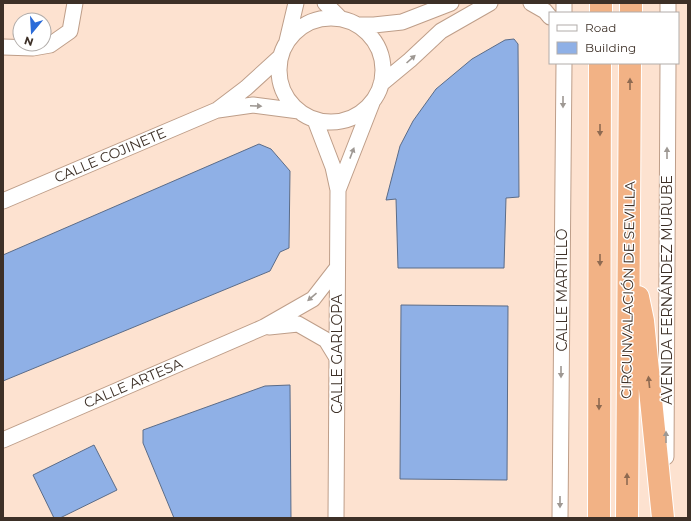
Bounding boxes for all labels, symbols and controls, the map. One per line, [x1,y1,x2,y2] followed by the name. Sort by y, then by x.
[12,12,52,52] north arrow
[549,12,679,64] legend
[585,20,616,35] text: Road
[23,33,35,50] text: N
[585,40,636,55] text: Building
[406,54,416,64] one-way arrow
[627,77,633,90] one-way arrow
[560,96,566,109] one-way arrow
[250,102,262,109] one-way arrow
[51,123,169,187] street label: CALLE COJINETE
[597,124,603,137] one-way arrow
[664,146,670,159] one-way arrow
[350,147,356,159] one-way arrow
[658,175,676,405] street label: AVENIDA FERNÁNDEZ MURUBE
[617,180,639,399] street label: CIRCUNVALACIÓN DE SEVILLA
[553,228,571,351] street label: CALLE MARTILLO
[597,254,603,267] one-way arrow
[307,293,317,302] one-way arrow
[328,293,346,414] street label: CALLE GARLOPA
[81,354,186,412] street label: CALLE ARTESA
[558,366,564,379] one-way arrow
[646,376,652,388] one-way arrow
[596,398,602,411] one-way arrow
[663,430,669,443] one-way arrow
[624,472,630,485] one-way arrow
[557,496,563,509] one-way arrow

